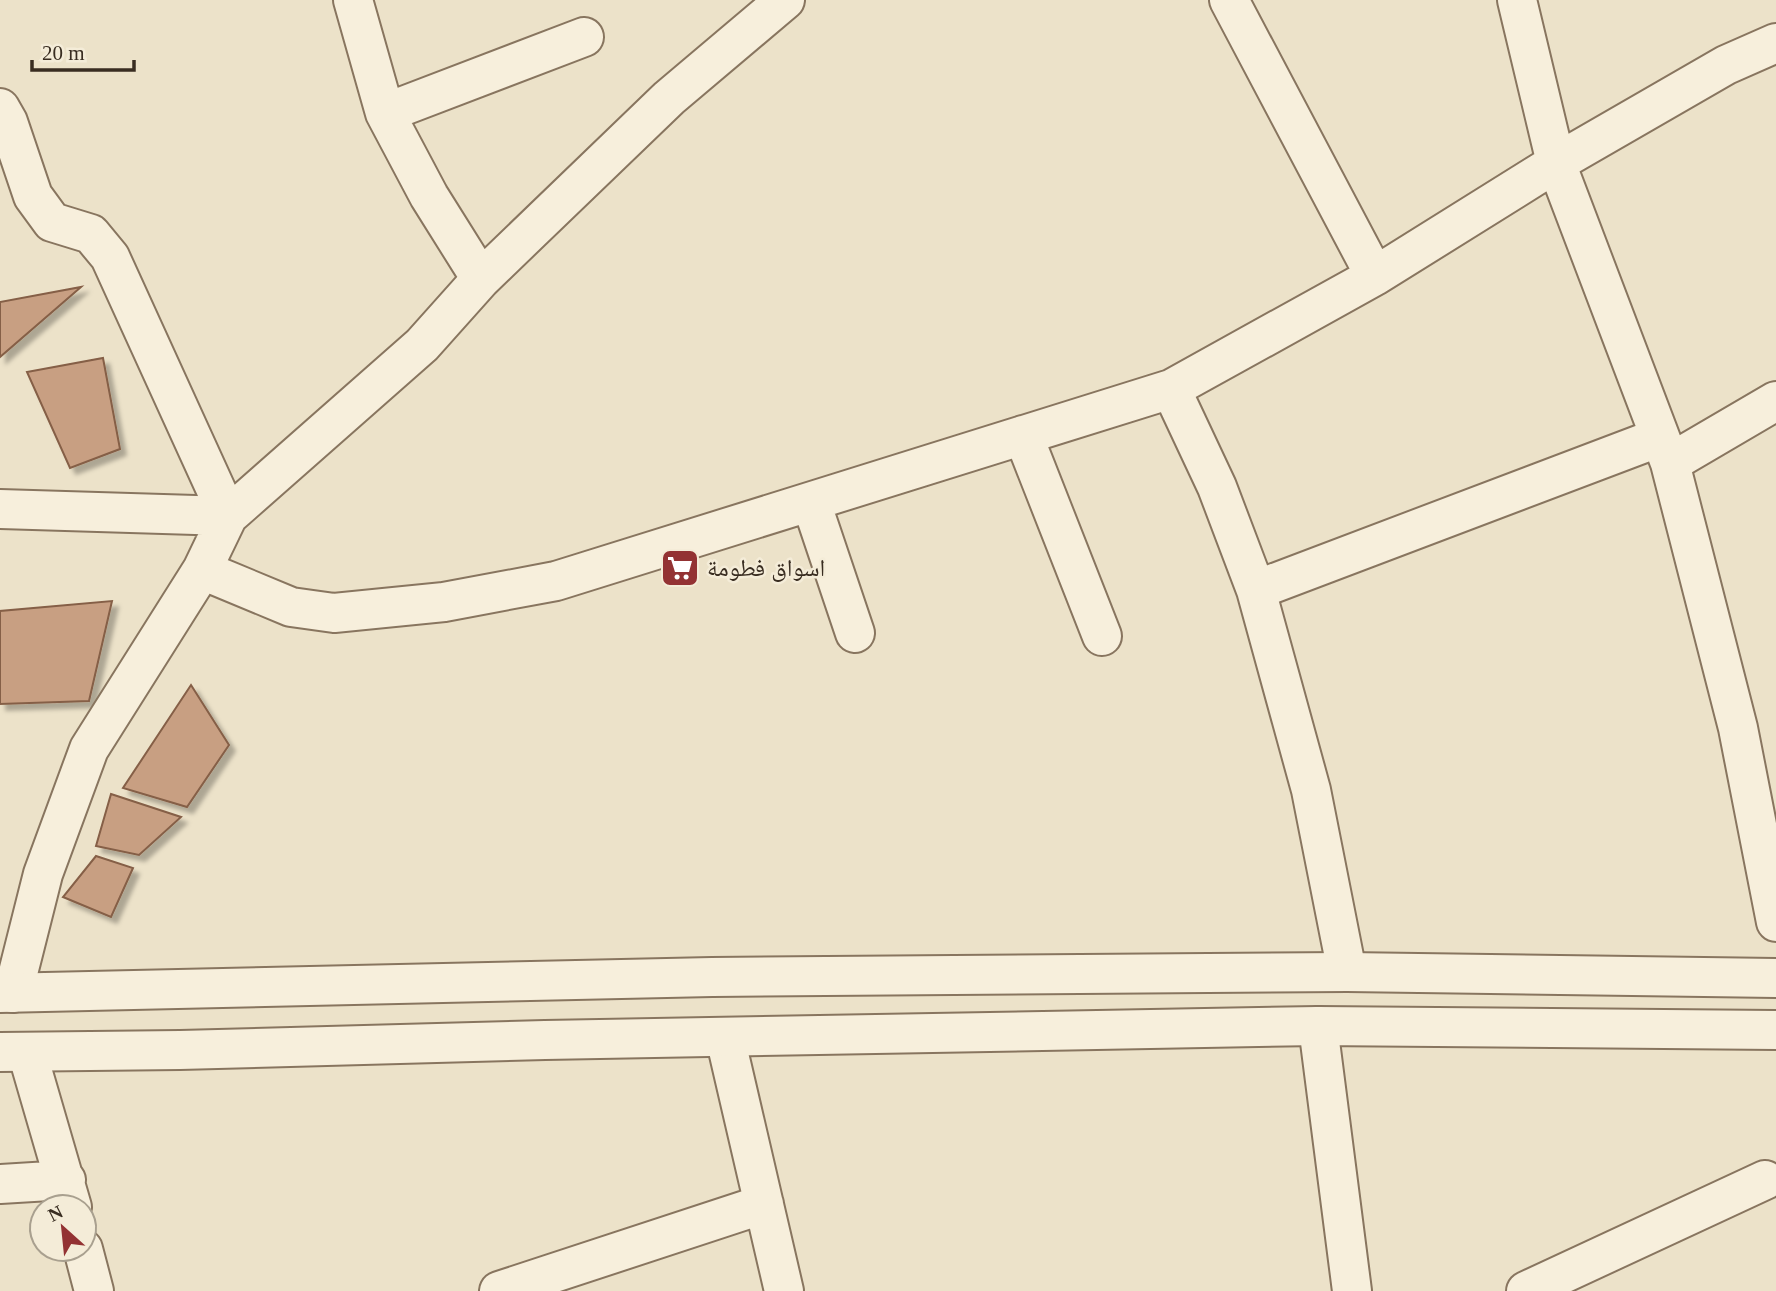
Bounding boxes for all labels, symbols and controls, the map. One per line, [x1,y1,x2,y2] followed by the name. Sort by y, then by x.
[32,28,133,72] scale bar
[42,41,85,65] text: 20 m
[659,547,701,589] supermarket icon: اسواق فطومة
[707,555,825,582] place label: اسواق فطومة
[28,1193,98,1263] north arrow
[45,1201,67,1226] text: N

